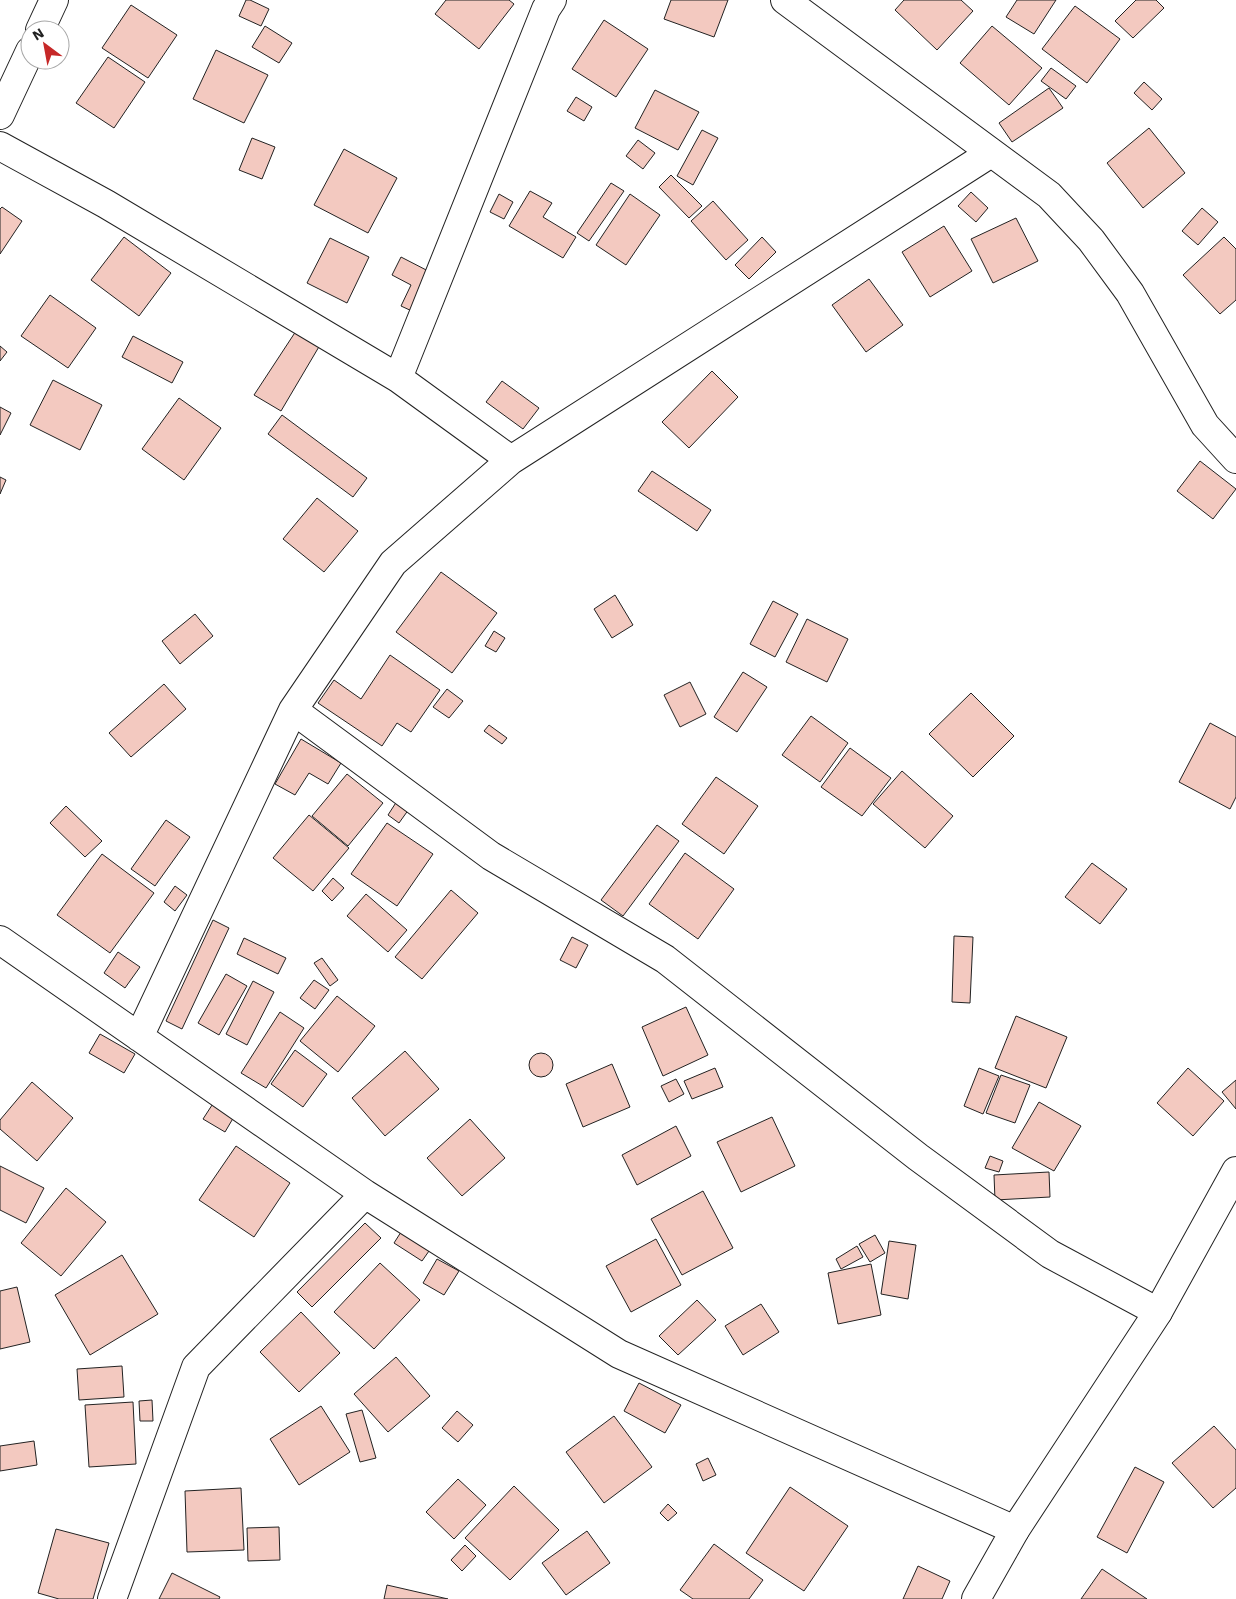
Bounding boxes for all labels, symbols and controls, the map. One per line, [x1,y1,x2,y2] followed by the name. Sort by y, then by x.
[20,20,70,70] north arrow
[29,24,47,44] text: N

